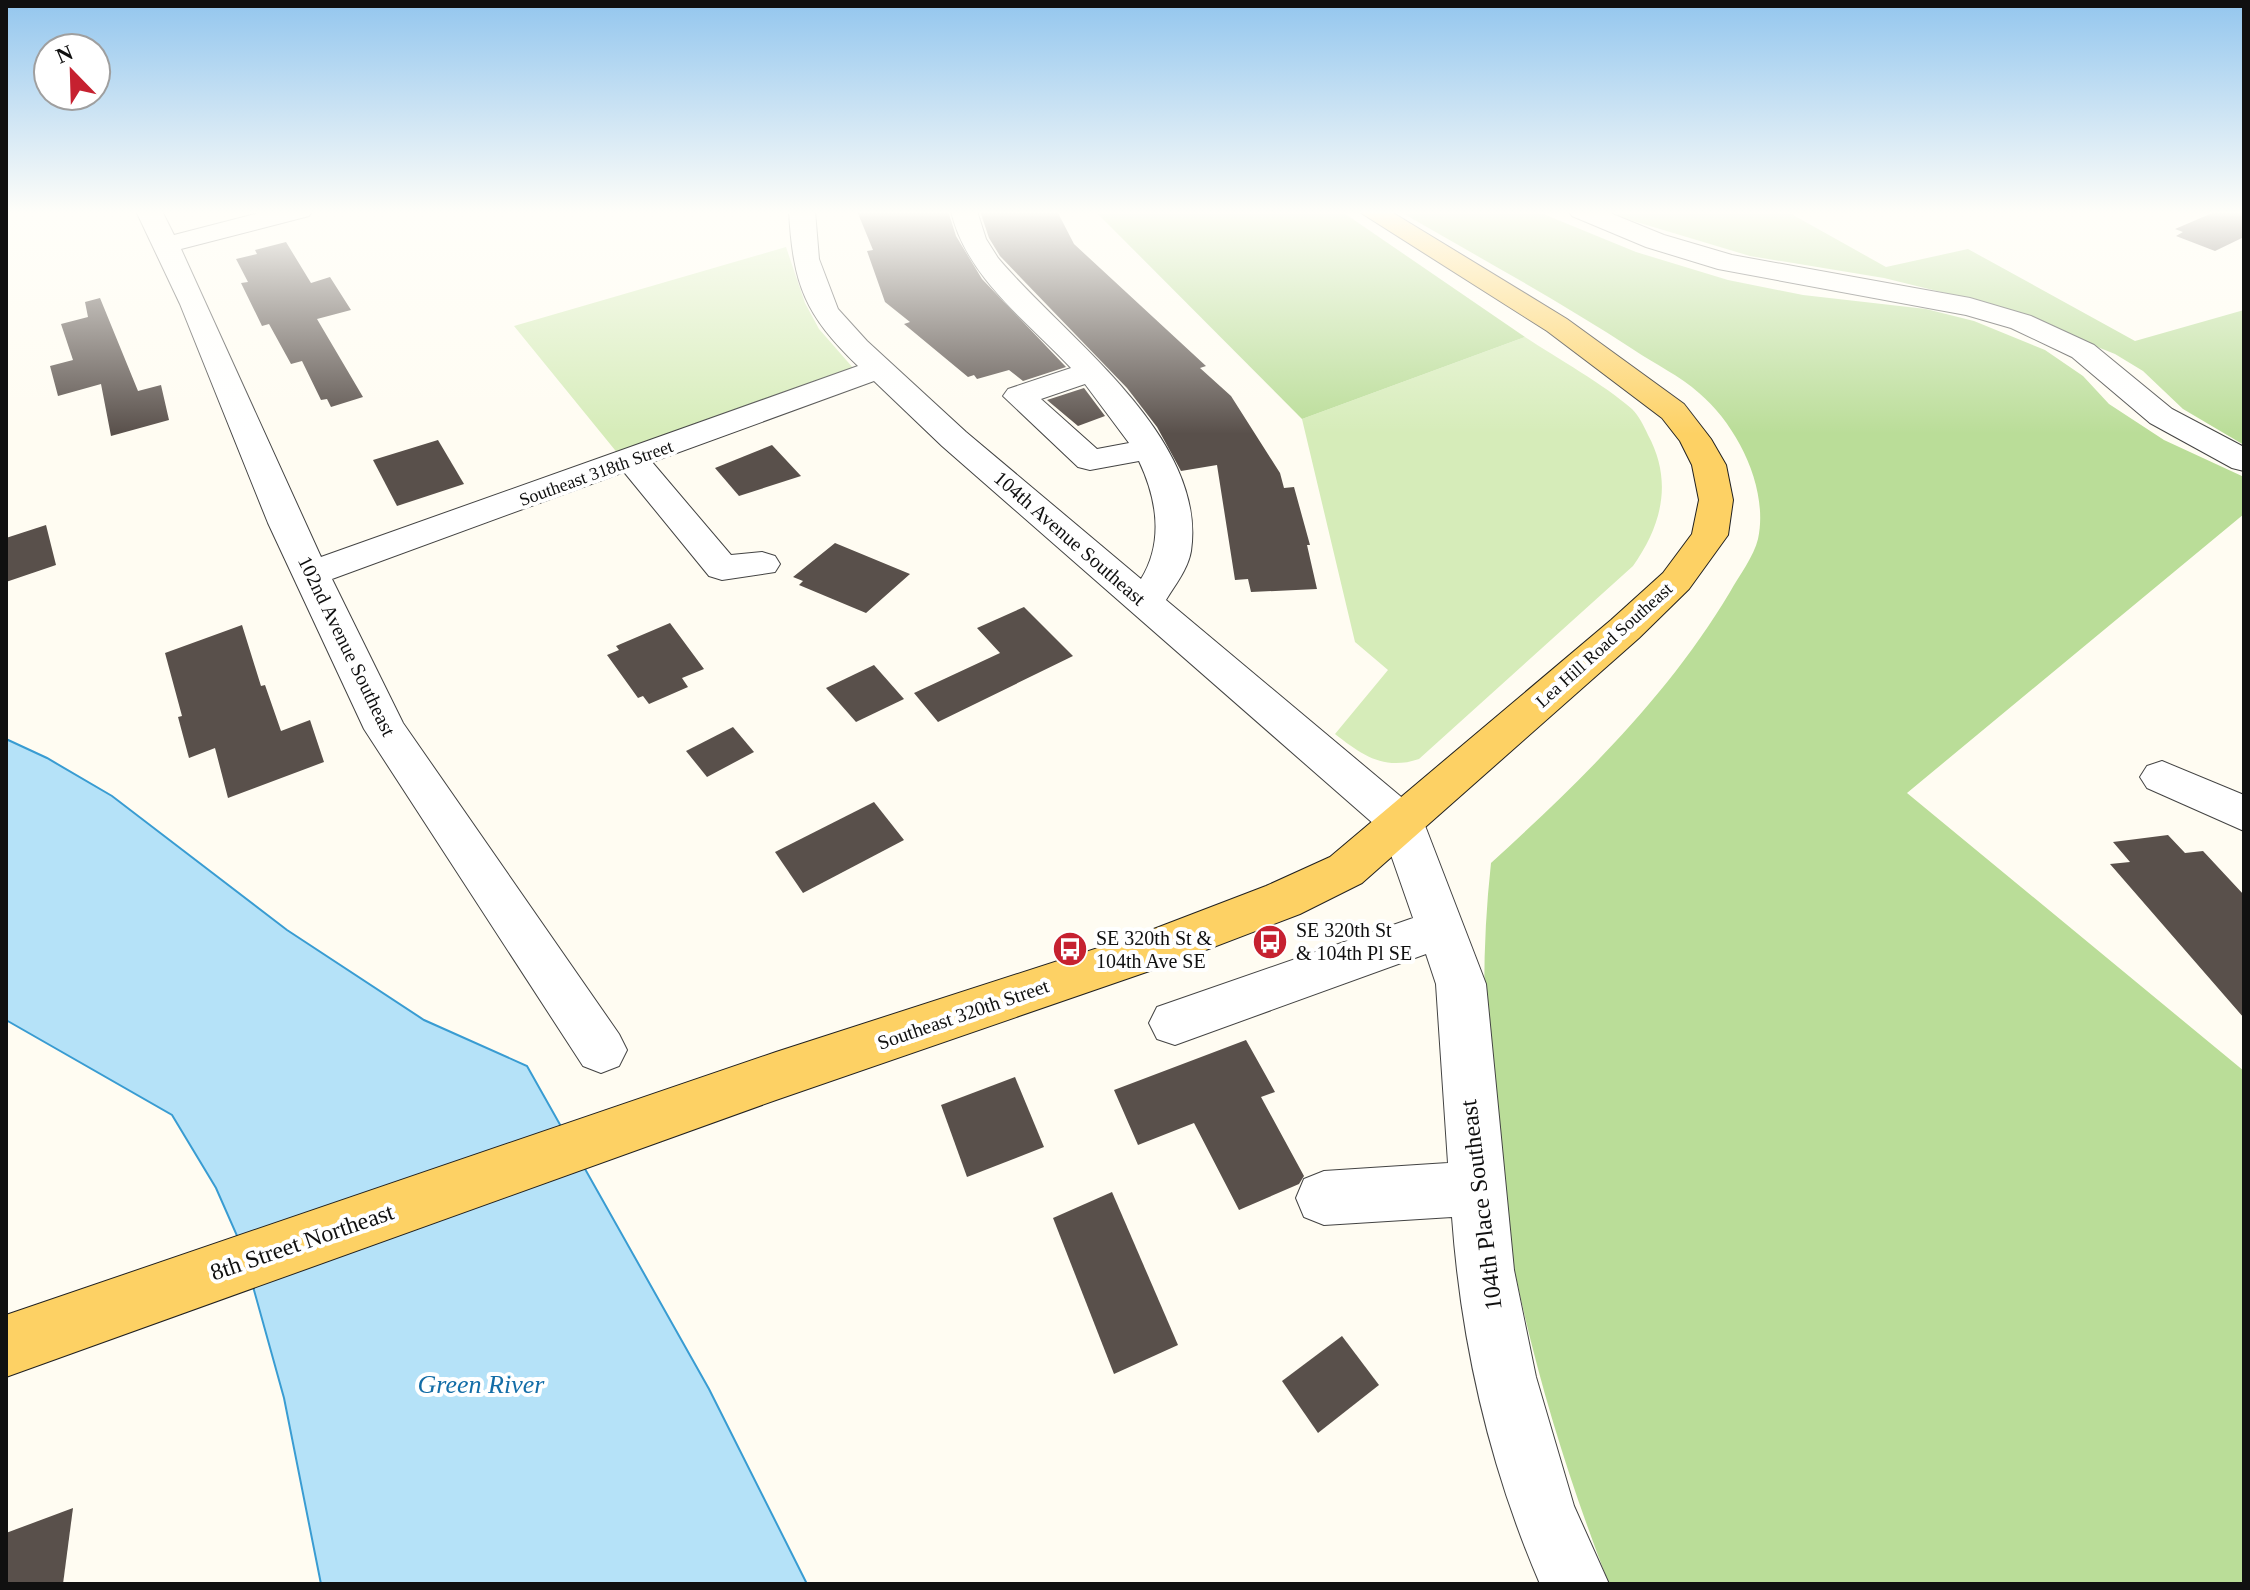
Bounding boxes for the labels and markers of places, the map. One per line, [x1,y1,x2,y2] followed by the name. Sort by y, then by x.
[1296,919,1412,964] place label: SE 320th St & 104th Pl SE
[1251,923,1289,961] bus stop icon: SE 320th St & 104th Pl SE
[1096,927,1213,972] place label: SE 320th St & 104th Ave SE
[1051,930,1089,968] bus stop icon: SE 320th St & 104th Ave SE

